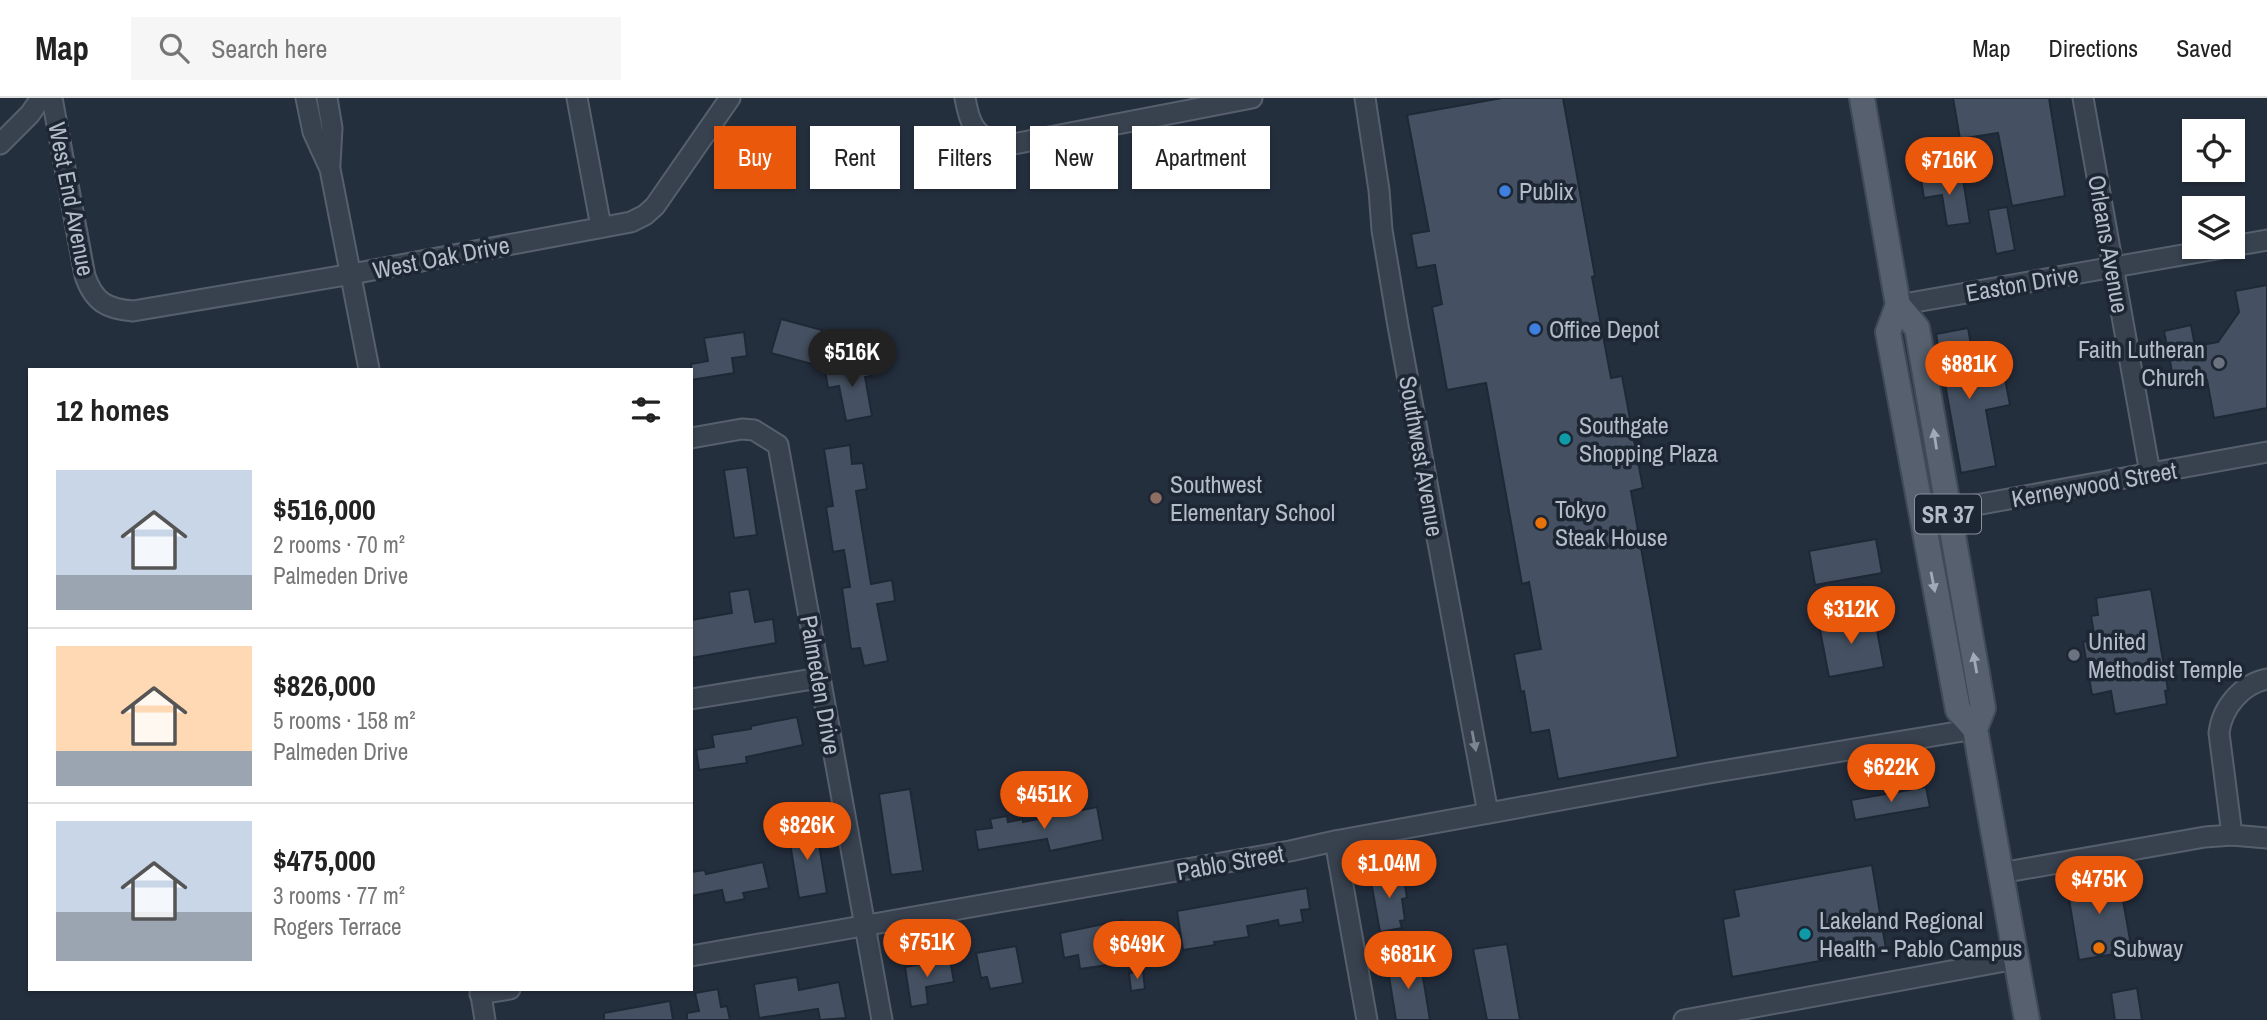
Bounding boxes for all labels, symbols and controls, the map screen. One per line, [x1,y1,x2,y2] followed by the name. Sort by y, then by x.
[131,17,621,80] search box
[35,26,89,70] text: Map
[155,29,193,67] icon: search
[211,31,327,66] text: Search here
[1972,32,2010,64] text: Map
[2048,32,2138,64] text: Directions
[2176,32,2232,64] text: Saved
[41,119,103,279] street label: West End Avenue
[2182,119,2245,259] map controls
[2182,119,2245,182] button: locate
[714,126,796,189] chip: Buy
[810,126,900,189] chip: Rent
[914,126,1016,189] chip: Filters
[1030,126,1118,189] chip: New
[1132,126,1270,189] chip: Apartment
[1900,138,1998,197] pin: $716K
[1921,144,1977,175] text: $716K
[2081,172,2137,316] street label: Orleans Avenue
[1519,175,1574,207] place label: Publix
[1497,183,1513,199] marker: Publix
[2182,196,2245,259] button: layers
[370,228,512,286] street label: West Oak Drive
[1963,257,2081,309] street label: Easton Drive
[1549,313,1660,345] place label: Office Depot
[1527,321,1543,337] marker: Office Depot
[803,330,901,389] pin: $516K
[2078,333,2205,393] place label: Faith Lutheran Church
[824,336,880,367] text: $516K
[1920,342,2018,401] pin: $881K
[1941,348,1997,379] text: $881K
[2211,355,2227,371] marker: Faith Lutheran Church
[1392,373,1452,539] street label: Southwest Avenue
[56,390,170,430] text: 12 homes
[627,391,665,429] icon: filters
[1579,409,1718,469] place label: Southgate Shopping Plaza
[1929,428,1940,450] one-way arrow
[1557,431,1573,447] marker: Southgate Shopping Plaza
[2009,454,2180,514] street label: Kerneywood Street
[1170,468,1335,528] place label: Southwest Elementary School
[273,489,376,529] text: $516,000
[1148,490,1164,506] marker: Southwest Elementary School
[1555,493,1668,553] place label: Tokyo Steak House
[1915,494,1981,534] road number: SR 37
[112,498,196,582] icon: home
[1533,515,1549,531] marker: Tokyo Steak House
[273,529,405,560] text: 2 rooms · 70 m²
[273,560,408,591] text: Palmeden Drive
[1928,571,1939,593] one-way arrow
[1802,587,1900,646] pin: $312K
[1823,593,1879,624] text: $312K
[793,613,849,757] street label: Palmeden Drive
[2088,625,2243,685] place label: United Methodist Temple
[2066,647,2082,663] marker: United Methodist Temple
[1969,652,1980,674] one-way arrow
[273,665,376,705] text: $826,000
[112,674,196,758] icon: home
[273,705,416,736] text: 5 rooms · 158 m²
[1468,730,1479,752] one-way arrow
[273,736,408,767] text: Palmeden Drive
[1842,744,1940,804] pin: $622K
[1863,751,1919,782] text: $622K
[995,772,1093,831] pin: $451K
[1016,778,1072,809] text: $451K
[758,802,856,862] pin: $826K
[779,809,835,840] text: $826K
[1174,837,1287,887] street label: Pablo Street
[273,840,376,880] text: $475,000
[1332,840,1446,900] pin: $1.04M
[1358,847,1420,878] text: $1.04M
[112,849,196,933] icon: home
[2050,856,2148,916] pin: $475K
[2071,863,2127,894] text: $475K
[273,880,405,911] text: 3 rooms · 77 m²
[1819,904,2022,964] place label: Lakeland Regional Health - Pablo Campus
[273,911,402,942] text: Rogers Terrace
[878,920,976,979] pin: $751K
[1088,922,1186,981] pin: $649K
[899,926,955,957] text: $751K
[1797,926,1813,942] marker: Lakeland Regional Health - Pablo Campus
[1109,928,1165,959] text: $649K
[1359,932,1457,991] pin: $681K
[2113,932,2183,964] place label: Subway
[1380,938,1436,969] text: $681K
[2091,940,2107,956] marker: Subway

